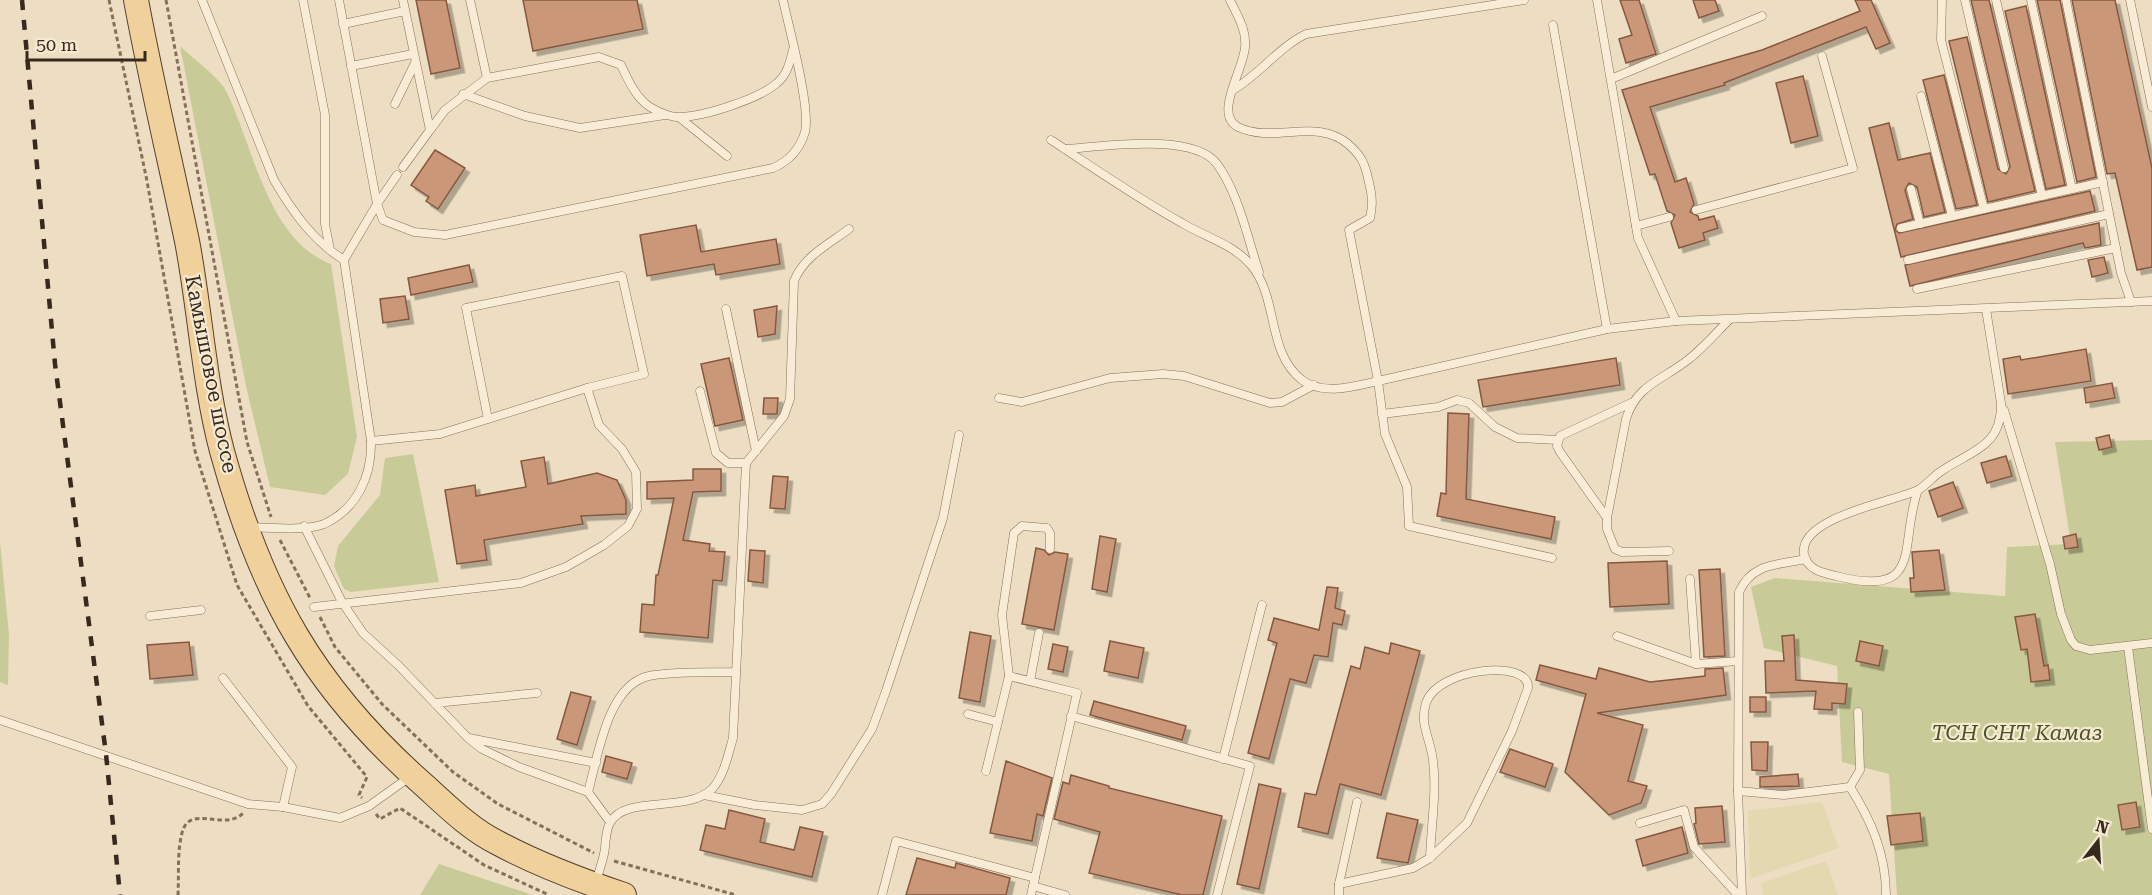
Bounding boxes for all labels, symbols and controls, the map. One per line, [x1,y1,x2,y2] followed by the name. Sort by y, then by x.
[27,24,146,62] scale bar
[36,34,77,55] text: 50 m
[180,273,242,475] street label: Камышовое шоссе
[1931,721,2103,745] park label: ТСН СНТ Камаз
[2068,811,2128,871] north arrow
[2094,816,2111,838] text: N

